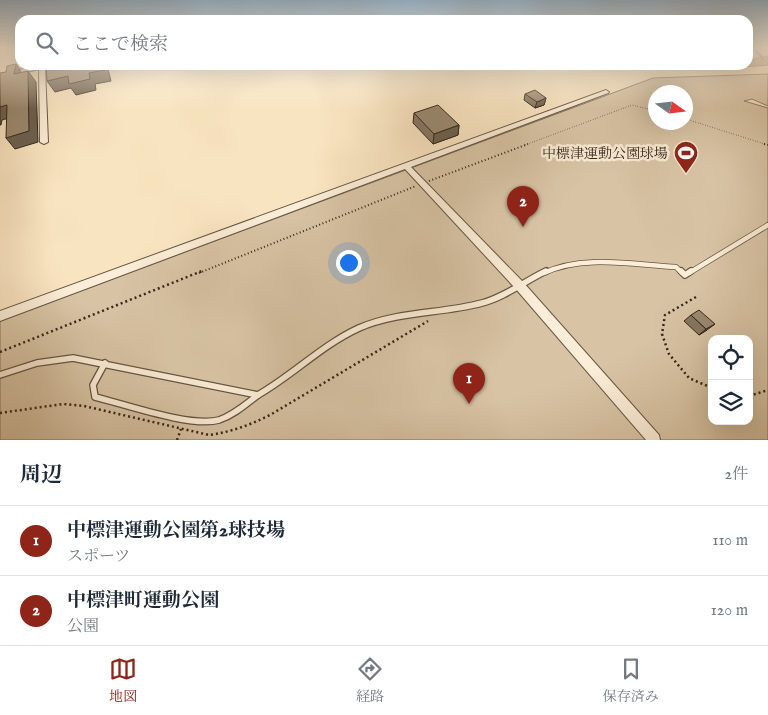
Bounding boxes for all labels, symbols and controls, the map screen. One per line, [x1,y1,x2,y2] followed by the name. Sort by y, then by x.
[15,15,753,70] search box
[33,29,61,57] icon: search
[73,33,168,57] text: ここで検索
[648,85,693,130] north arrow
[673,140,699,174] sports icon: 中標津運動公園球場
[542,145,668,163] place label: 中標津運動公園球場
[507,186,539,227] pin: 2
[336,250,362,276] your location
[708,335,753,425] map controls
[708,335,753,380] button: locate
[453,363,485,404] pin: 1
[708,380,753,425] button: layers
[20,462,62,489] text: 周辺
[724,465,748,485] text: 2件
[67,519,285,543] text: 中標津運動公園第2球技場
[33,531,39,551] text: 1
[712,531,748,551] text: 110 m
[67,547,130,567] text: スポーツ
[67,589,219,613] text: 中標津町運動公園
[32,601,40,621] text: 2
[711,601,748,621] text: 120 m
[67,617,99,637] text: 公園
[109,655,137,706] tab: 地図
[356,655,384,706] tab: 経路
[603,655,659,706] tab: 保存済み

